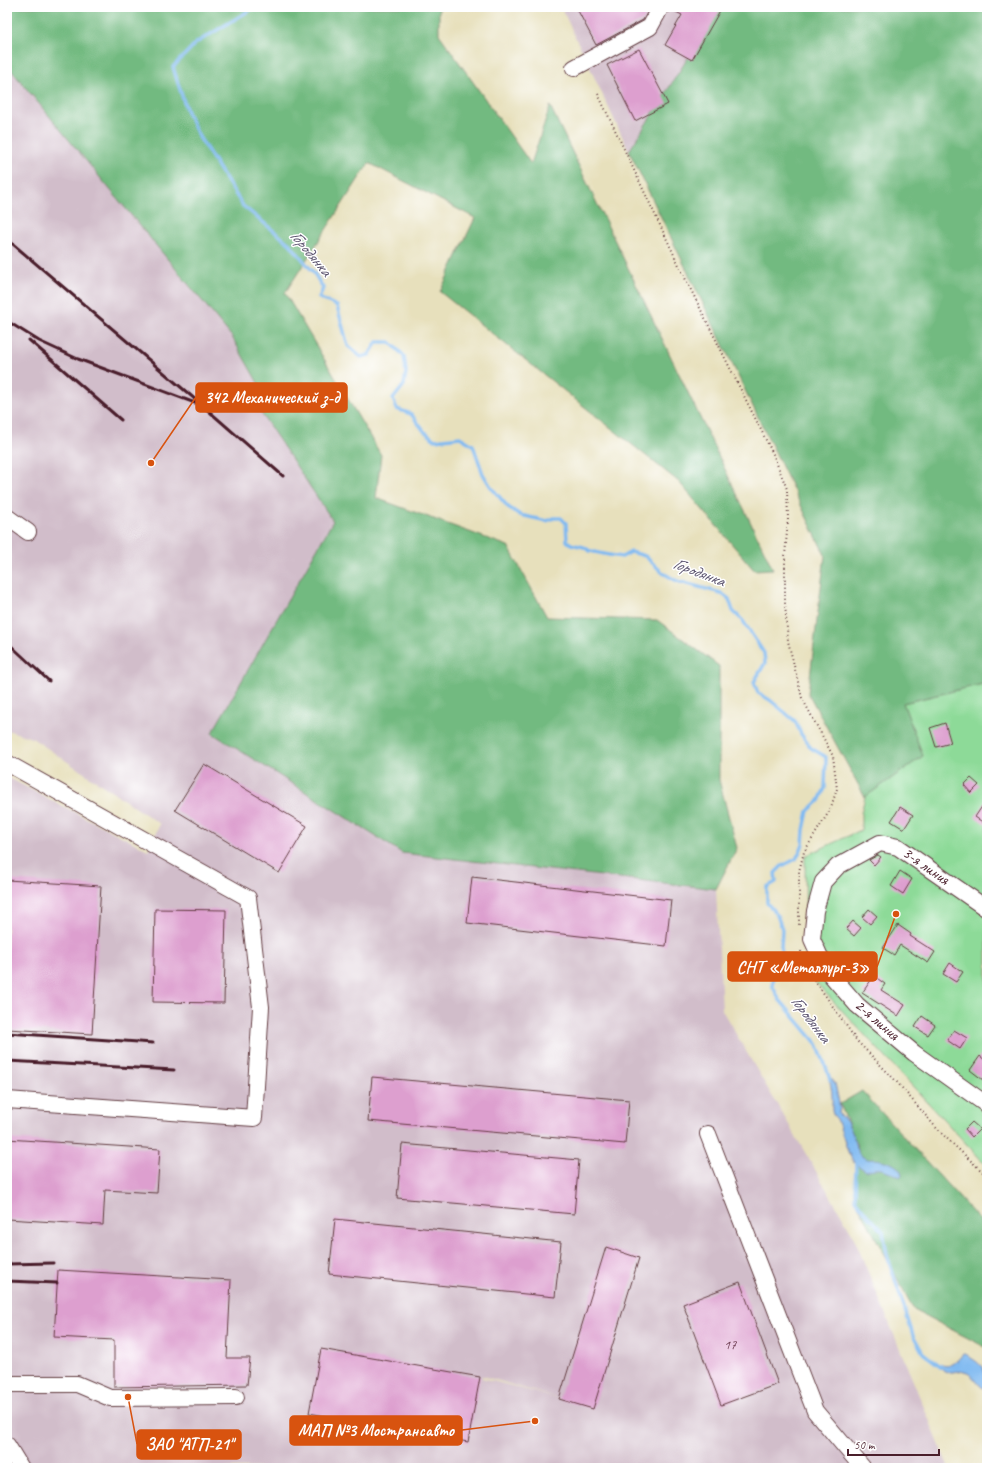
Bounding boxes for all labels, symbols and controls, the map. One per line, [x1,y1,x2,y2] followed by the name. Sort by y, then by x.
[286,226,337,281] water label: Городянка
[196,383,347,412] callout: 342 Механический з-д
[204,387,342,409] text: 342 Механический з-д
[670,553,729,592] water label: Городянка
[899,843,954,890] street label: 3-я линия
[728,952,877,981] callout: СНТ «Металлург-3»
[737,957,869,978] text: СНТ «Металлург-3»
[786,991,836,1048] water label: Городянка
[851,995,904,1046] street label: 2-я линия
[724,1336,737,1353] house number: 17
[290,1416,462,1445] callout: МАП №3 Мострансавто
[298,1420,456,1441] text: МАП №3 Мострансавто
[137,1430,241,1459] callout: ЗАО "АТП-21"
[848,1431,939,1457] scale bar
[145,1434,237,1455] text: ЗАО "АТП-21"
[854,1437,876,1453] text: 50 m

